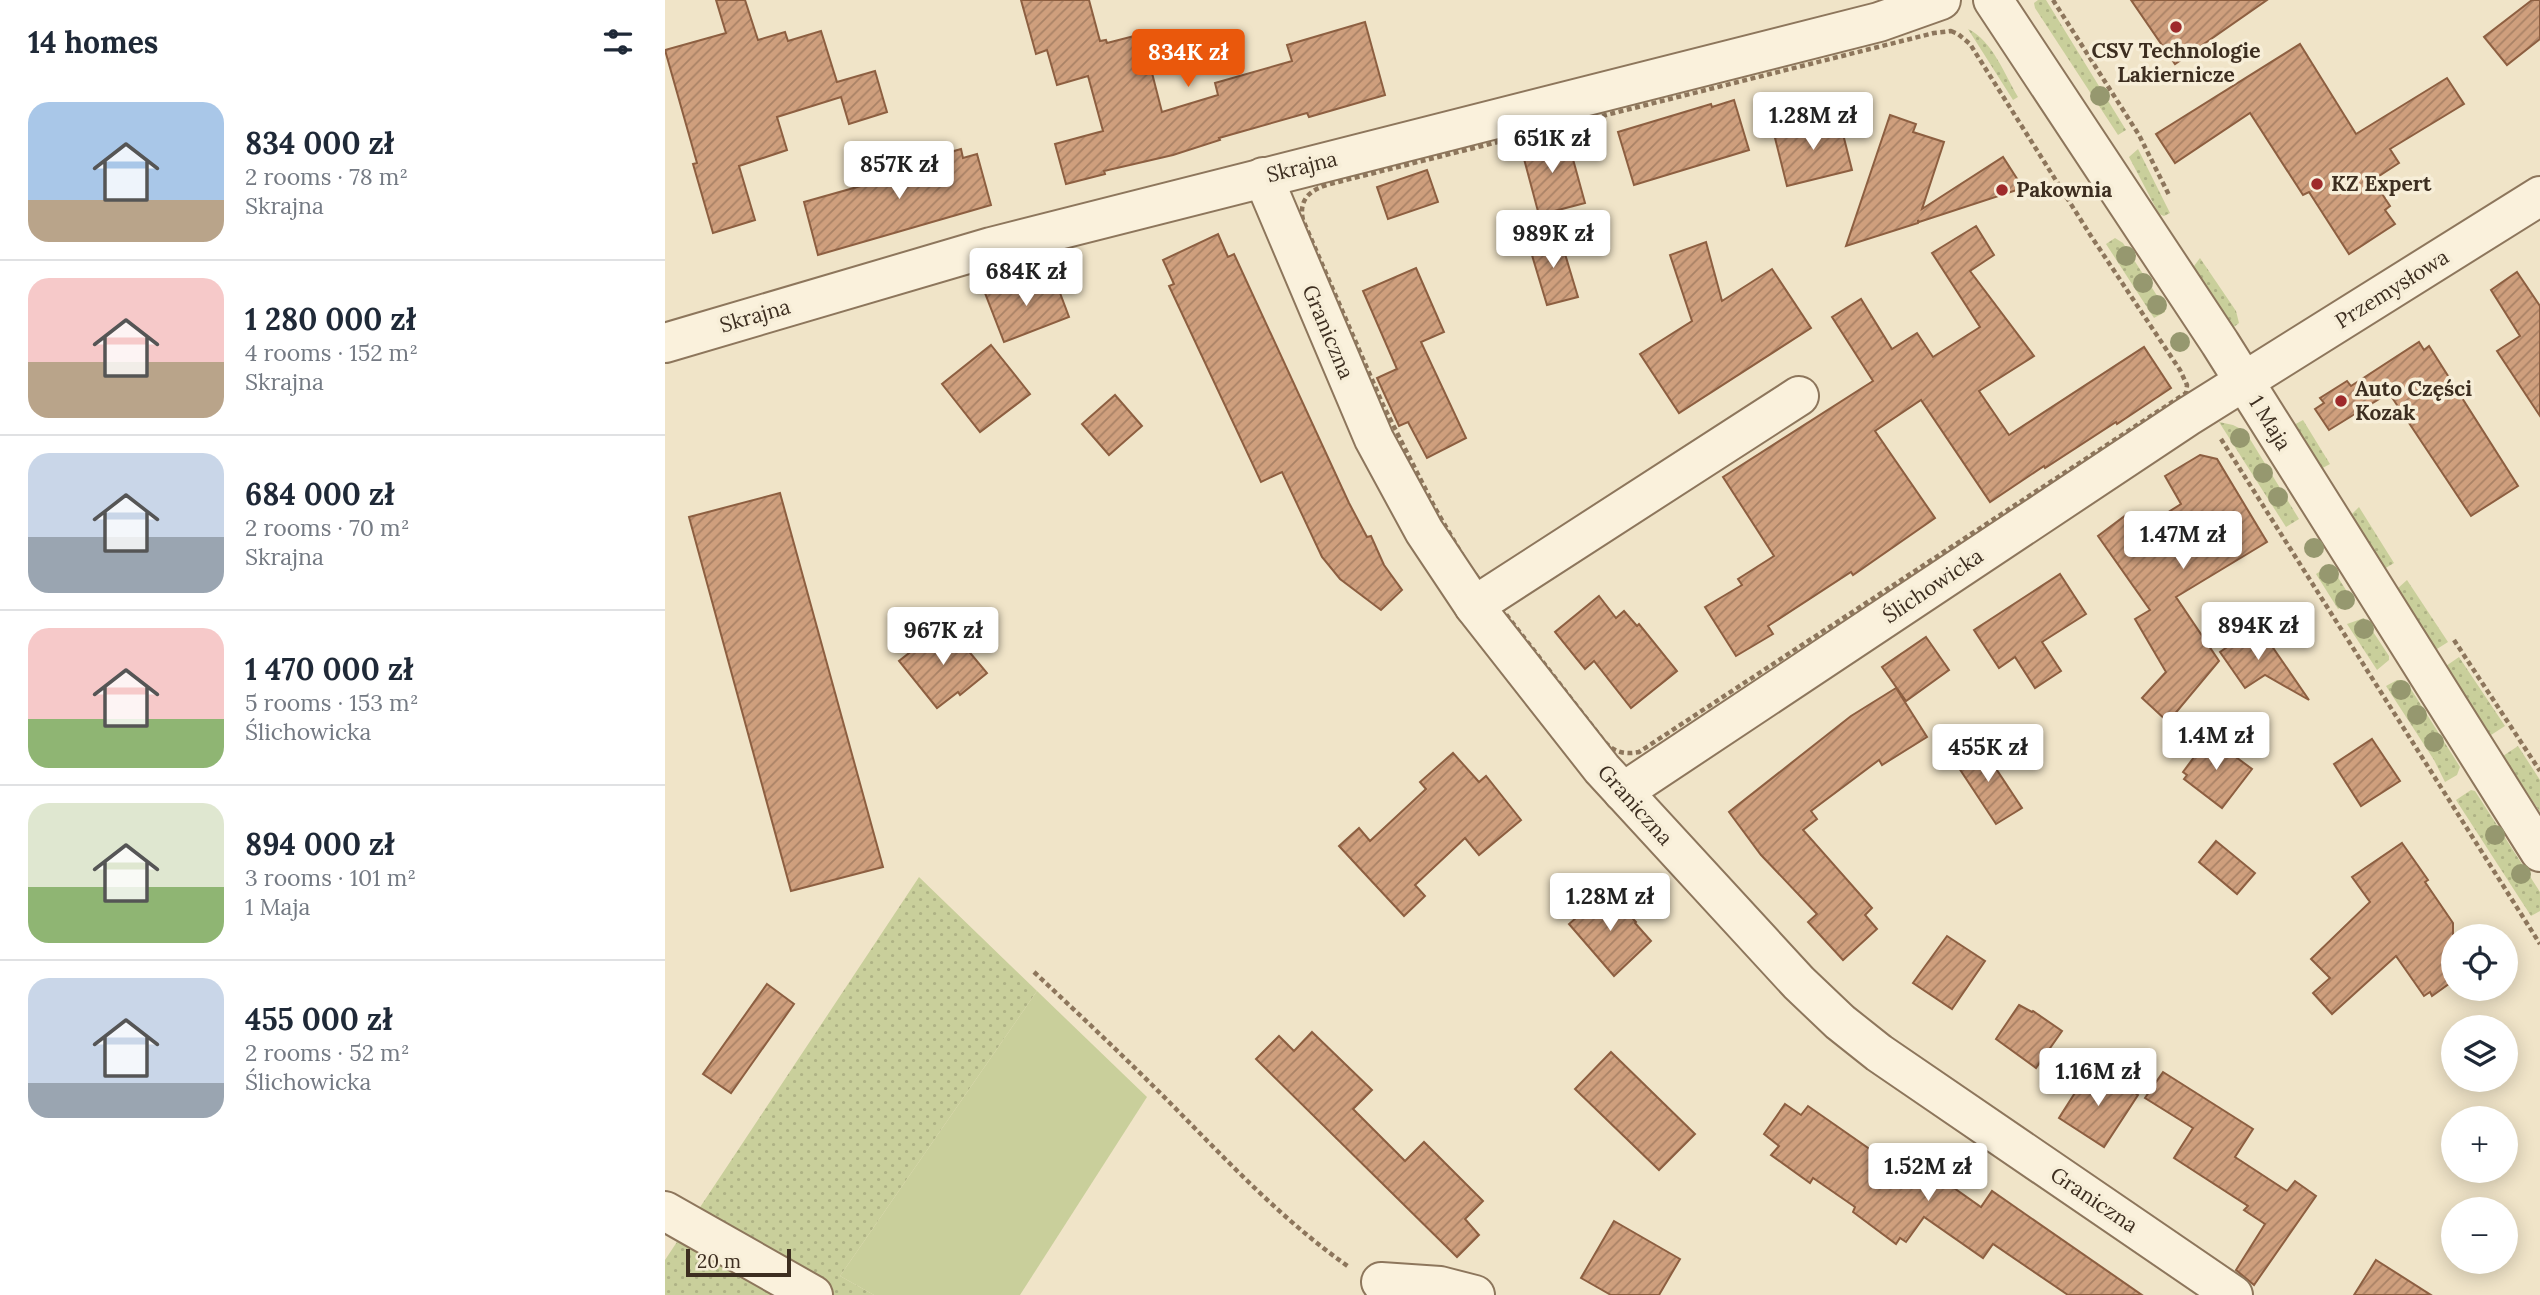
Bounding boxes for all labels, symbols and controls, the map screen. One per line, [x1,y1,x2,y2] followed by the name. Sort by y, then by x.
[2168,19,2184,35] marker: CSV Technologie Lakiernicze
[28,23,158,61] text: 14 homes
[599,23,637,61] icon: filters
[1123,29,1253,89] pin: 834K zł
[1148,37,1228,66] text: 834K zł
[2092,37,2260,88] place label: CSV Technologie Lakiernicze
[1741,92,1885,152] pin: 1.28M zł
[1769,100,1857,129] text: 1.28M zł
[1487,116,1617,175] pin: 651K zł
[1514,123,1590,152] text: 651K zł
[245,124,394,162] text: 834 000 zł
[84,130,168,214] icon: home
[834,142,964,201] pin: 857K zł
[1264,145,1340,188] street label: Skrajna
[860,149,938,178] text: 857K zł
[245,162,408,191] text: 2 rooms · 78 m²
[2331,170,2432,197] place label: KZ Expert
[2016,176,2112,203] place label: Pakownia
[2309,176,2325,192] marker: KZ Expert
[1994,182,2010,198] marker: Pakownia
[245,191,324,220] text: Skrajna
[1488,210,1618,270] pin: 989K zł
[1512,218,1594,247] text: 989K zł
[2330,243,2454,334] street label: Przemysłowa
[961,248,1091,308] pin: 684K zł
[986,256,1066,285] text: 684K zł
[1297,281,1360,383] street label: Graniczna
[717,293,793,338] street label: Skrajna
[245,300,416,338] text: 1 280 000 zł
[84,306,168,390] icon: home
[245,338,418,367] text: 4 rooms · 152 m²
[245,367,324,396] text: Skrajna
[2355,375,2472,426] place label: Auto Części Kozak
[2243,390,2298,455] street label: 1 Maja
[2333,393,2349,409] marker: Auto Części Kozak
[245,475,394,513] text: 684 000 zł
[84,481,168,565] icon: home
[2111,512,2255,571] pin: 1.47M zł
[245,513,410,542] text: 2 rooms · 70 m²
[2140,519,2226,548] text: 1.47M zł
[245,542,324,571] text: Skrajna
[1877,542,1988,629] street label: Ślichowicka
[2193,602,2323,662] pin: 894K zł
[878,608,1008,667] pin: 967K zł
[2218,610,2298,639] text: 894K zł
[903,615,983,644] text: 967K zł
[245,650,413,688] text: 1 470 000 zł
[84,656,168,740] icon: home
[245,688,419,717] text: 5 rooms · 153 m²
[2151,712,2281,772] pin: 1.4M zł
[245,717,371,746] text: Ślichowicka
[2178,720,2254,749] text: 1.4M zł
[1923,724,2053,784] pin: 455K zł
[1948,732,2028,761] text: 455K zł
[1592,759,1679,851] street label: Graniczna
[245,825,394,863] text: 894 000 zł
[84,831,168,915] icon: home
[245,863,416,892] text: 3 rooms · 101 m²
[1538,874,1682,933] pin: 1.28M zł
[1566,881,1654,910] text: 1.28M zł
[245,892,310,921] text: 1 Maja
[2441,924,2518,1274] map controls
[2441,924,2518,1001] button: locate
[245,1000,392,1038] text: 455 000 zł
[84,1006,168,1090] icon: home
[2441,1015,2518,1092] button: layers
[245,1038,410,1067] text: 2 rooms · 52 m²
[2026,1048,2170,1108] pin: 1.16M zł
[2055,1056,2141,1085] text: 1.16M zł
[245,1067,371,1096] text: Ślichowicka
[2441,1106,2518,1183] button: +
[1856,1144,2000,1203] pin: 1.52M zł
[1884,1151,1972,1180] text: 1.52M zł
[2045,1161,2143,1239] street label: Graniczna
[2441,1197,2518,1274] button: −
[686,1246,791,1278] scale bar
[697,1249,741,1273] text: 20 m

